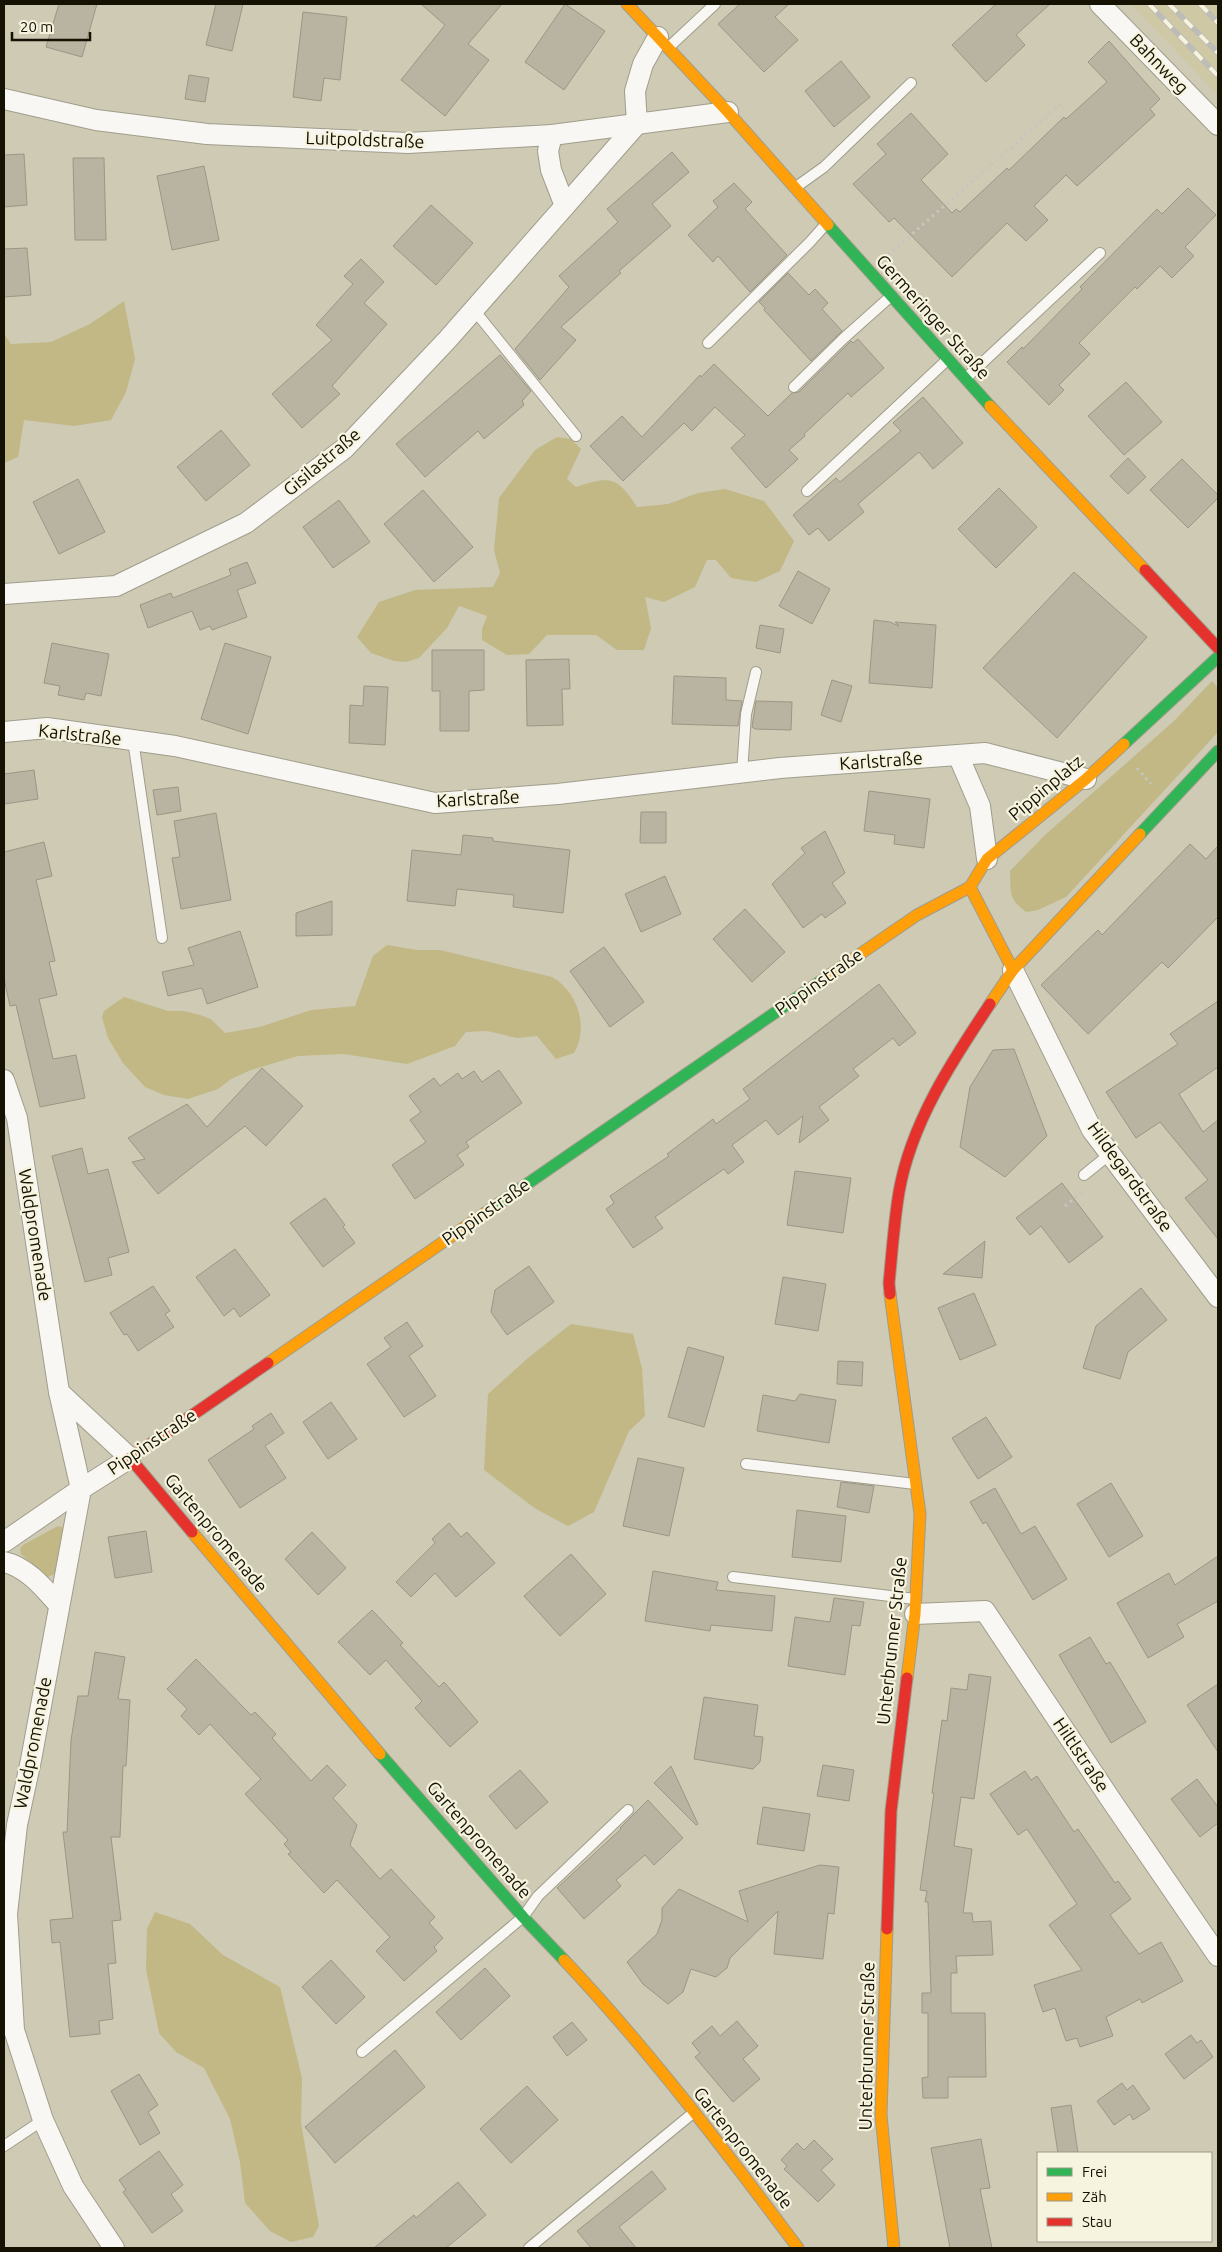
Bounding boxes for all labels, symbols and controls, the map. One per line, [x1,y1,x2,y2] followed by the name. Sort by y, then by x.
[12,10,90,42] scale bar
[20,18,53,35] text: 20 m
[1126,29,1193,97] street label: Bahnweg
[305,127,425,151] street label: Luitpoldstraße
[873,250,995,383] street label: Germeringer Straße
[279,423,364,499] street label: Gisilastraße
[38,720,123,748] street label: Karlstraße
[839,747,923,773] street label: Karlstraße
[1004,750,1087,824] street label: Pippinplatz
[436,786,520,810] street label: Karlstraße
[771,944,866,1019] street label: Pippinstraße
[1084,1118,1177,1235] street label: Hildegardstraße
[16,1167,56,1303] street label: Waldpromenade
[438,1174,533,1249] street label: Pippinstraße
[103,1404,200,1478] street label: Pippinstraße
[161,1469,272,1596] street label: Gartenpromenade
[872,1556,910,1726] street label: Unterbrunner Straße
[9,1675,55,1811] street label: Waldpromenade
[1050,1714,1114,1795] street label: Hiltlstraße
[423,1777,536,1902] street label: Gartenpromenade
[855,1961,877,2131] street label: Unterbrunner Straße
[690,2083,797,2212] street label: Gartenpromenade
[1037,2152,1212,2242] legend
[1082,2163,1107,2180] text: Frei
[1082,2188,1107,2205] text: Zäh
[1082,2213,1112,2230] text: Stau

